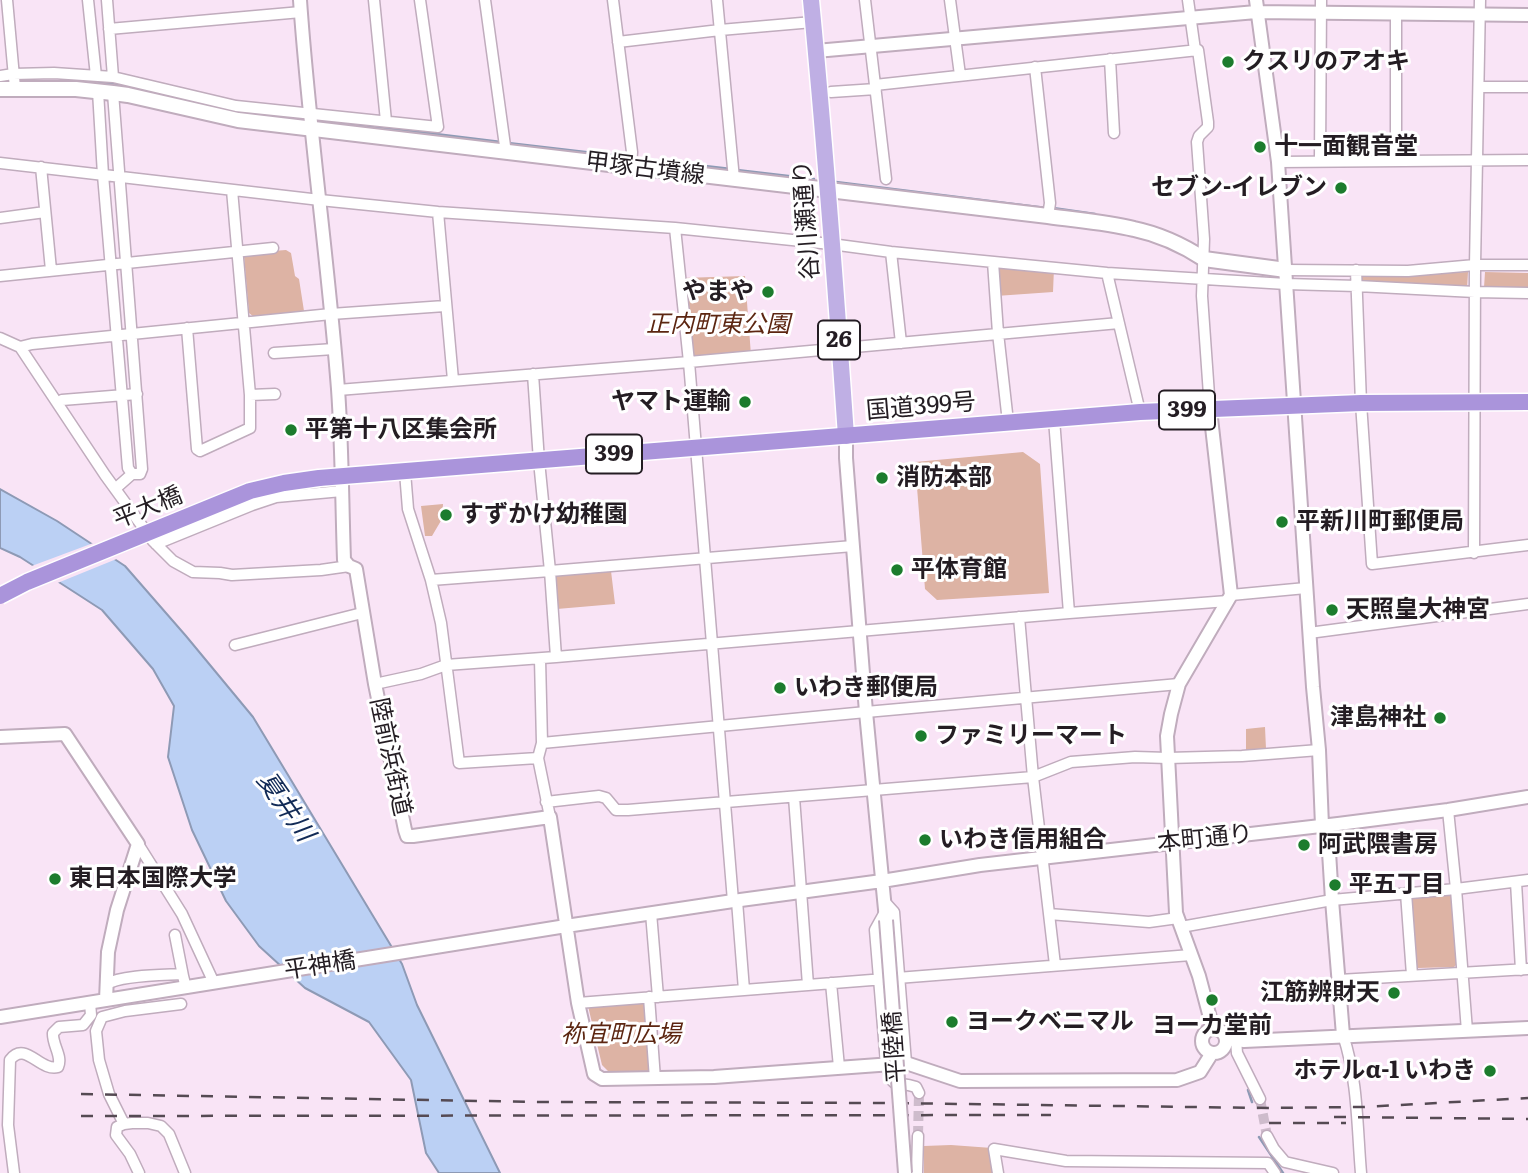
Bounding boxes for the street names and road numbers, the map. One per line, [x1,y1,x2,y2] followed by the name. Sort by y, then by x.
[584,147,706,191] street label: 甲塚古墳線
[788,159,826,281] street label: 谷川瀬通り
[818,320,860,360] road number: 26
[865,388,977,426] street label: 国道399号
[1159,390,1215,430] road number: 399
[586,435,642,474] road number: 399
[109,481,187,535] street label: 平大橋
[363,695,417,819] street label: 陸前浜街道
[1156,820,1254,858] street label: 本町通り
[282,946,358,986] street label: 平神橋
[878,1010,912,1084] street label: 平陸橋

